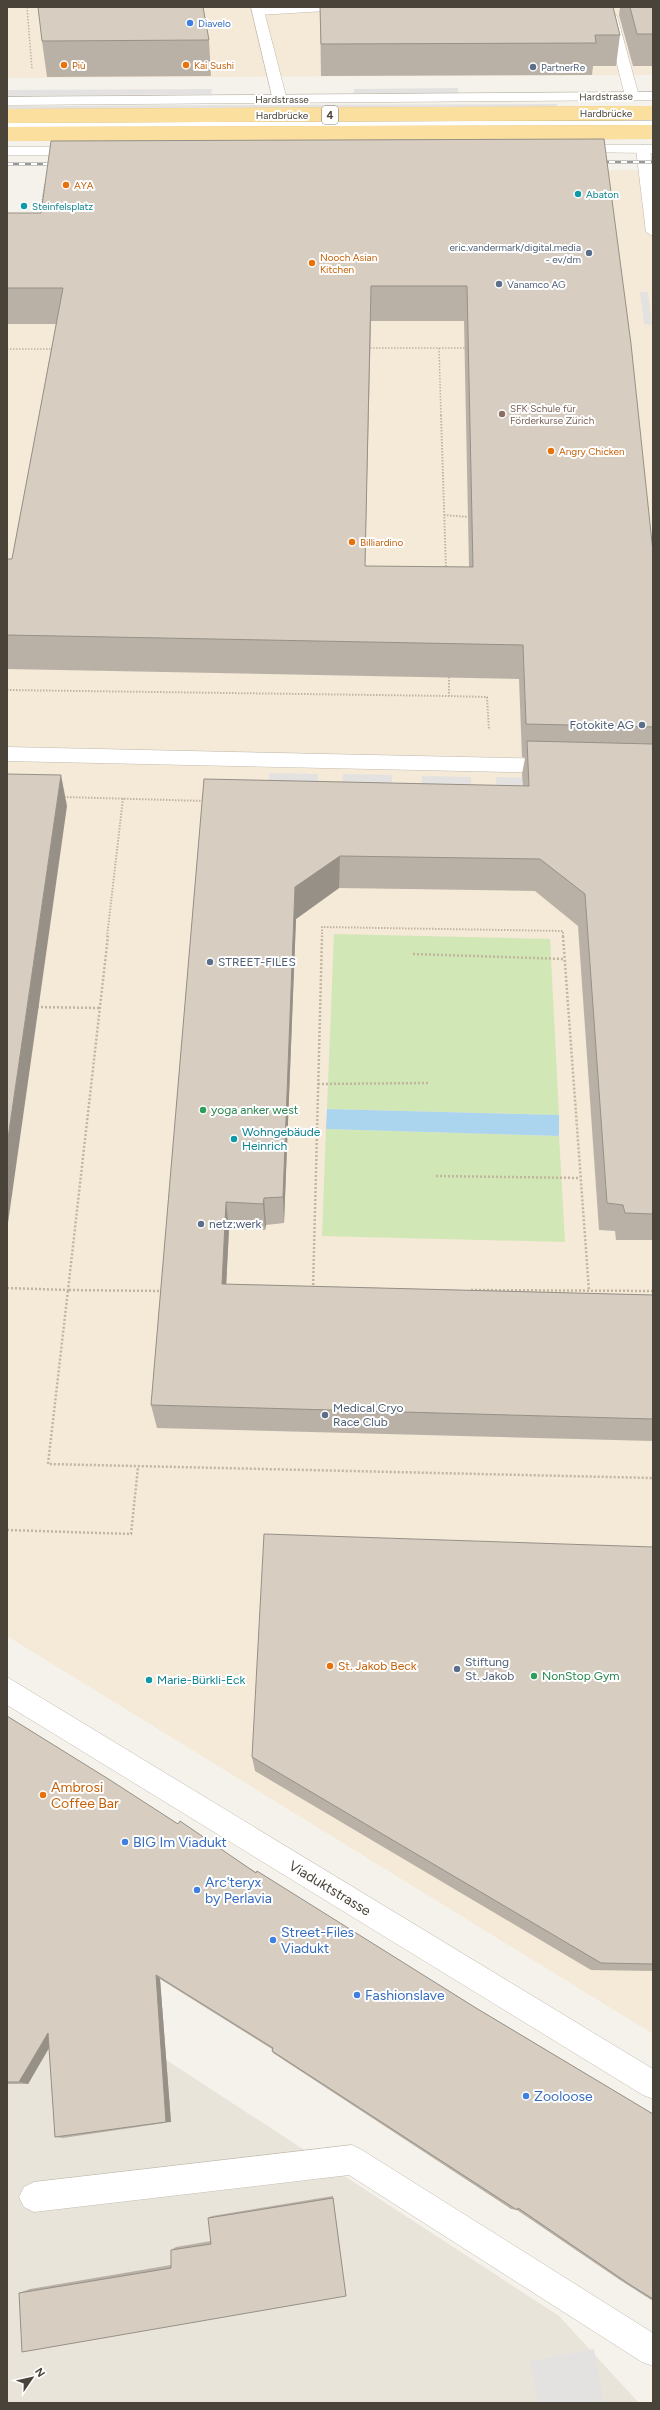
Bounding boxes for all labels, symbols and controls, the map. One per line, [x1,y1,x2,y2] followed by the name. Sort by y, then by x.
[198,17,231,30] place label: Diavelo
[185,18,195,28] marker: Diavelo
[72,59,86,72] place label: Più
[194,59,234,72] place label: Kai Sushi
[59,60,69,70] marker: Più
[181,60,191,70] marker: Kai Sushi
[541,61,586,74] place label: PartnerRe
[528,62,538,72] marker: PartnerRe
[579,90,633,103] street label: Hardstrasse
[255,93,309,106] street label: Hardstrasse
[322,106,338,124] road number: 4
[580,107,633,120] street label: Hardbrücke
[256,109,309,122] street label: Hardbrücke
[74,179,94,192] place label: AYA
[61,180,71,190] marker: AYA
[586,188,619,201] place label: Abaton
[573,189,583,199] marker: Abaton
[32,200,93,213] place label: Steinfelsplatz
[19,201,29,211] marker: Steinfelsplatz
[449,241,581,266] place label: eric.vandermark/digital.media - ev/dm
[584,248,594,258] marker: eric.vandermark/digital.media - ev/dm
[320,251,378,276] place label: Nooch Asian Kitchen
[307,258,317,268] marker: Nooch Asian Kitchen
[507,278,566,291] place label: Vanamco AG
[494,279,504,289] marker: Vanamco AG
[510,402,595,427] place label: SFK Schule für Förderkurse Zürich
[497,409,507,419] marker: SFK Schule für Förderkurse Zürich
[559,445,625,458] place label: Angry Chicken
[546,446,556,456] marker: Angry Chicken
[360,536,403,549] place label: Billiardino
[347,537,357,547] marker: Billiardino
[570,718,634,732] place label: Fotokite AG
[637,720,647,730] marker: Fotokite AG
[218,955,296,969] place label: STREET-FILES
[205,957,215,967] marker: STREET-FILES
[211,1103,299,1117] place label: yoga anker west
[198,1105,208,1115] marker: yoga anker west
[242,1125,321,1153] place label: Wohngebäude Heinrich
[229,1134,239,1144] marker: Wohngebäude Heinrich
[209,1217,262,1231] place label: netz:werk
[196,1219,206,1229] marker: netz:werk
[333,1401,404,1429] place label: Medical Cryo Race Club
[320,1410,330,1420] marker: Medical Cryo Race Club
[465,1655,514,1683] place label: Stiftung St. Jakob
[338,1659,417,1673] place label: St. Jakob Beck
[325,1661,335,1671] marker: St. Jakob Beck
[452,1664,462,1674] marker: Stiftung St. Jakob
[542,1669,619,1683] place label: NonStop Gym
[529,1671,539,1681] marker: NonStop Gym
[157,1673,246,1687] place label: Marie-Bürkli-Eck
[144,1675,154,1685] marker: Marie-Bürkli-Eck
[51,1779,119,1812] place label: Ambrosi Coffee Bar
[38,1790,48,1800] marker: Ambrosi Coffee Bar
[133,1834,227,1851] place label: BIG Im Viadukt
[120,1837,130,1847] marker: BIG Im Viadukt
[286,1857,374,1920] street label: Viaduktstrasse
[205,1874,272,1907] place label: Arc'teryx by Perlavia
[192,1885,202,1895] marker: Arc'teryx by Perlavia
[281,1924,354,1957] place label: Street-Files Viadukt
[268,1935,278,1945] marker: Street-Files Viadukt
[365,1987,445,2004] place label: Fashionslave
[352,1990,362,2000] marker: Fashionslave
[534,2088,593,2105] place label: Zooloose
[521,2091,531,2101] marker: Zooloose
[12,2358,52,2398] north arrow
[32,2366,48,2380] text: N

